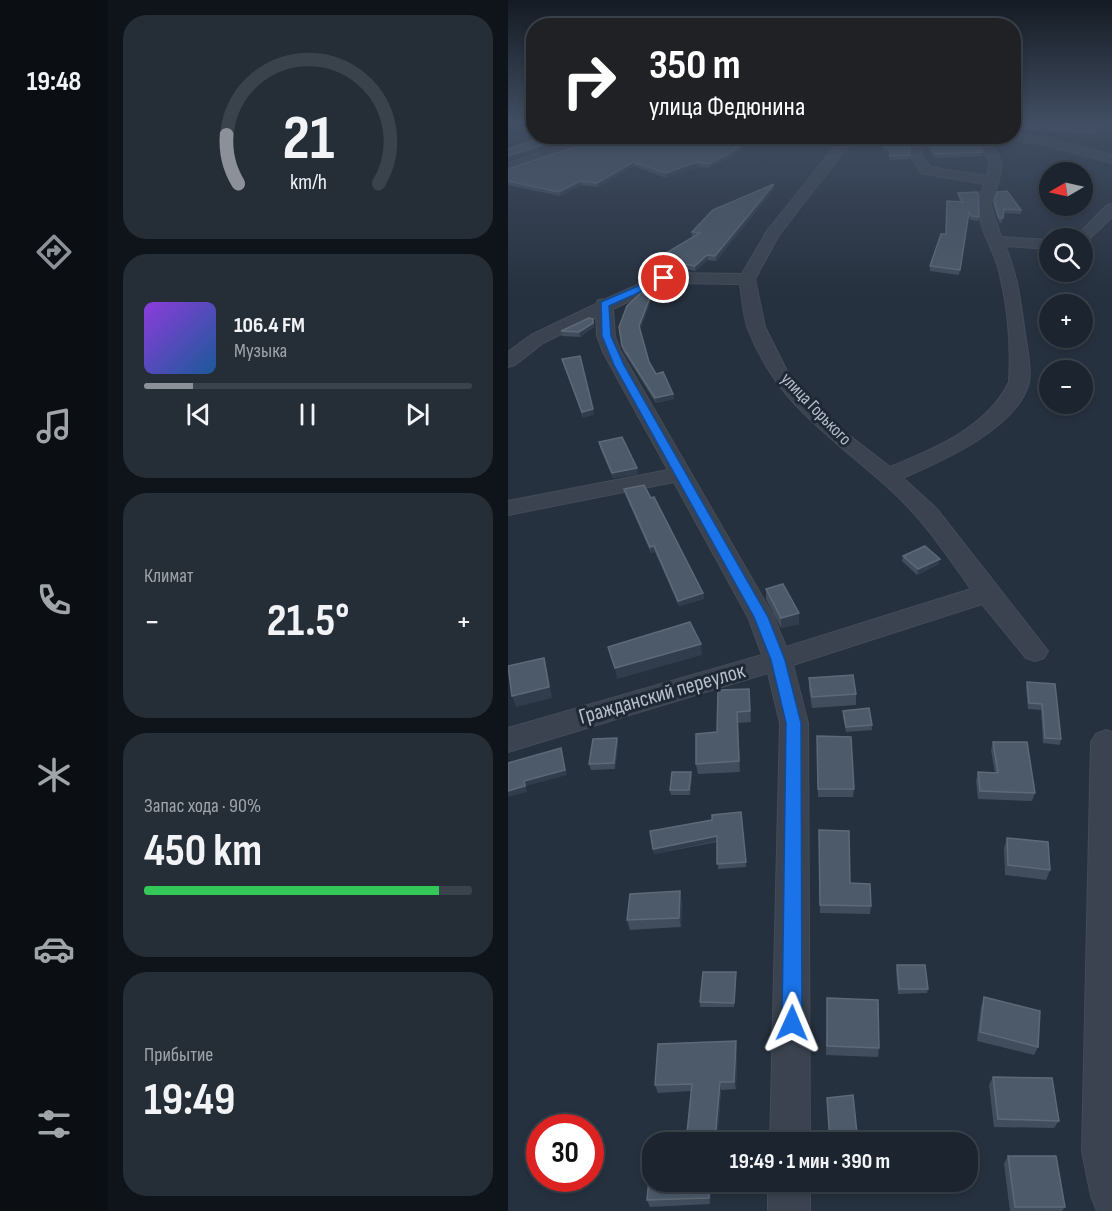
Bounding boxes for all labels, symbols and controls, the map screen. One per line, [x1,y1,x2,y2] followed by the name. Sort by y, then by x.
[649,40,741,91] text: 350 m
[550,42,628,120] icon: right
[27,66,81,98] text: 19:48
[649,91,805,123] text: улица Федюнина
[282,102,334,177] text: 21
[1039,162,1093,216] north arrow
[1039,162,1093,414] map controls
[289,170,327,195] text: km/h
[1039,228,1093,282] button: search
[33,231,75,273] icon: directions
[638,252,689,303] pin
[647,261,680,294] icon: arrive
[1039,294,1093,348] button: +
[234,312,305,339] text: 106.4 FM
[234,339,287,363] text: Музыка
[1039,360,1093,414] button: −
[776,368,856,450] street label: улица Горького
[182,398,215,431] icon: previous
[291,398,324,431] icon: pause
[401,398,434,431] icon: next
[33,405,75,447] icon: music
[144,564,194,588] text: Климат
[33,579,75,621] icon: phone
[267,594,349,649] text: 21.5°
[144,602,160,642] text: −
[456,602,472,642] text: +
[576,657,749,731] street label: Гражданский переулок
[33,754,75,796] icon: climate
[144,794,261,818] text: Запас хода · 90%
[144,824,262,879] text: 450 km
[33,928,75,970] icon: car
[760,991,824,1055] position arrow
[144,1043,213,1067] text: Прибытие
[144,1073,235,1128] text: 19:49
[33,1103,75,1145] icon: filters
[526,1114,604,1192] speed limit sign: 30
[730,1148,890,1175] text: 19:49 · 1 мин · 390 m

